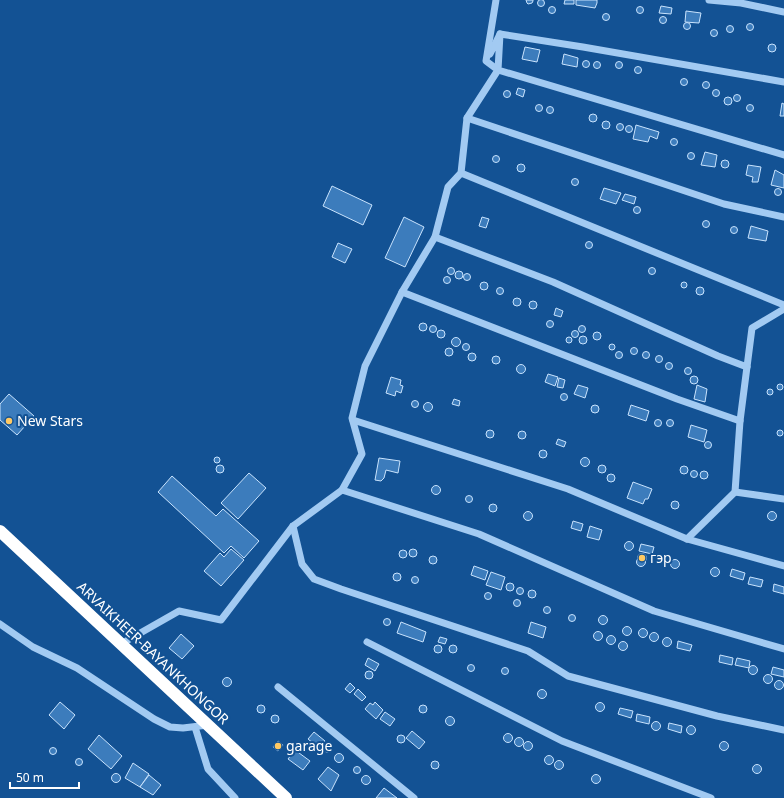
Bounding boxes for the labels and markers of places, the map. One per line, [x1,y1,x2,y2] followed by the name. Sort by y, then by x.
[17,411,83,430] place label: New Stars
[4,416,14,426] marker: New Stars
[650,548,672,567] place label: гэр
[637,553,647,563] marker: гэр
[286,736,332,755] place label: garage
[273,741,283,751] marker: garage

